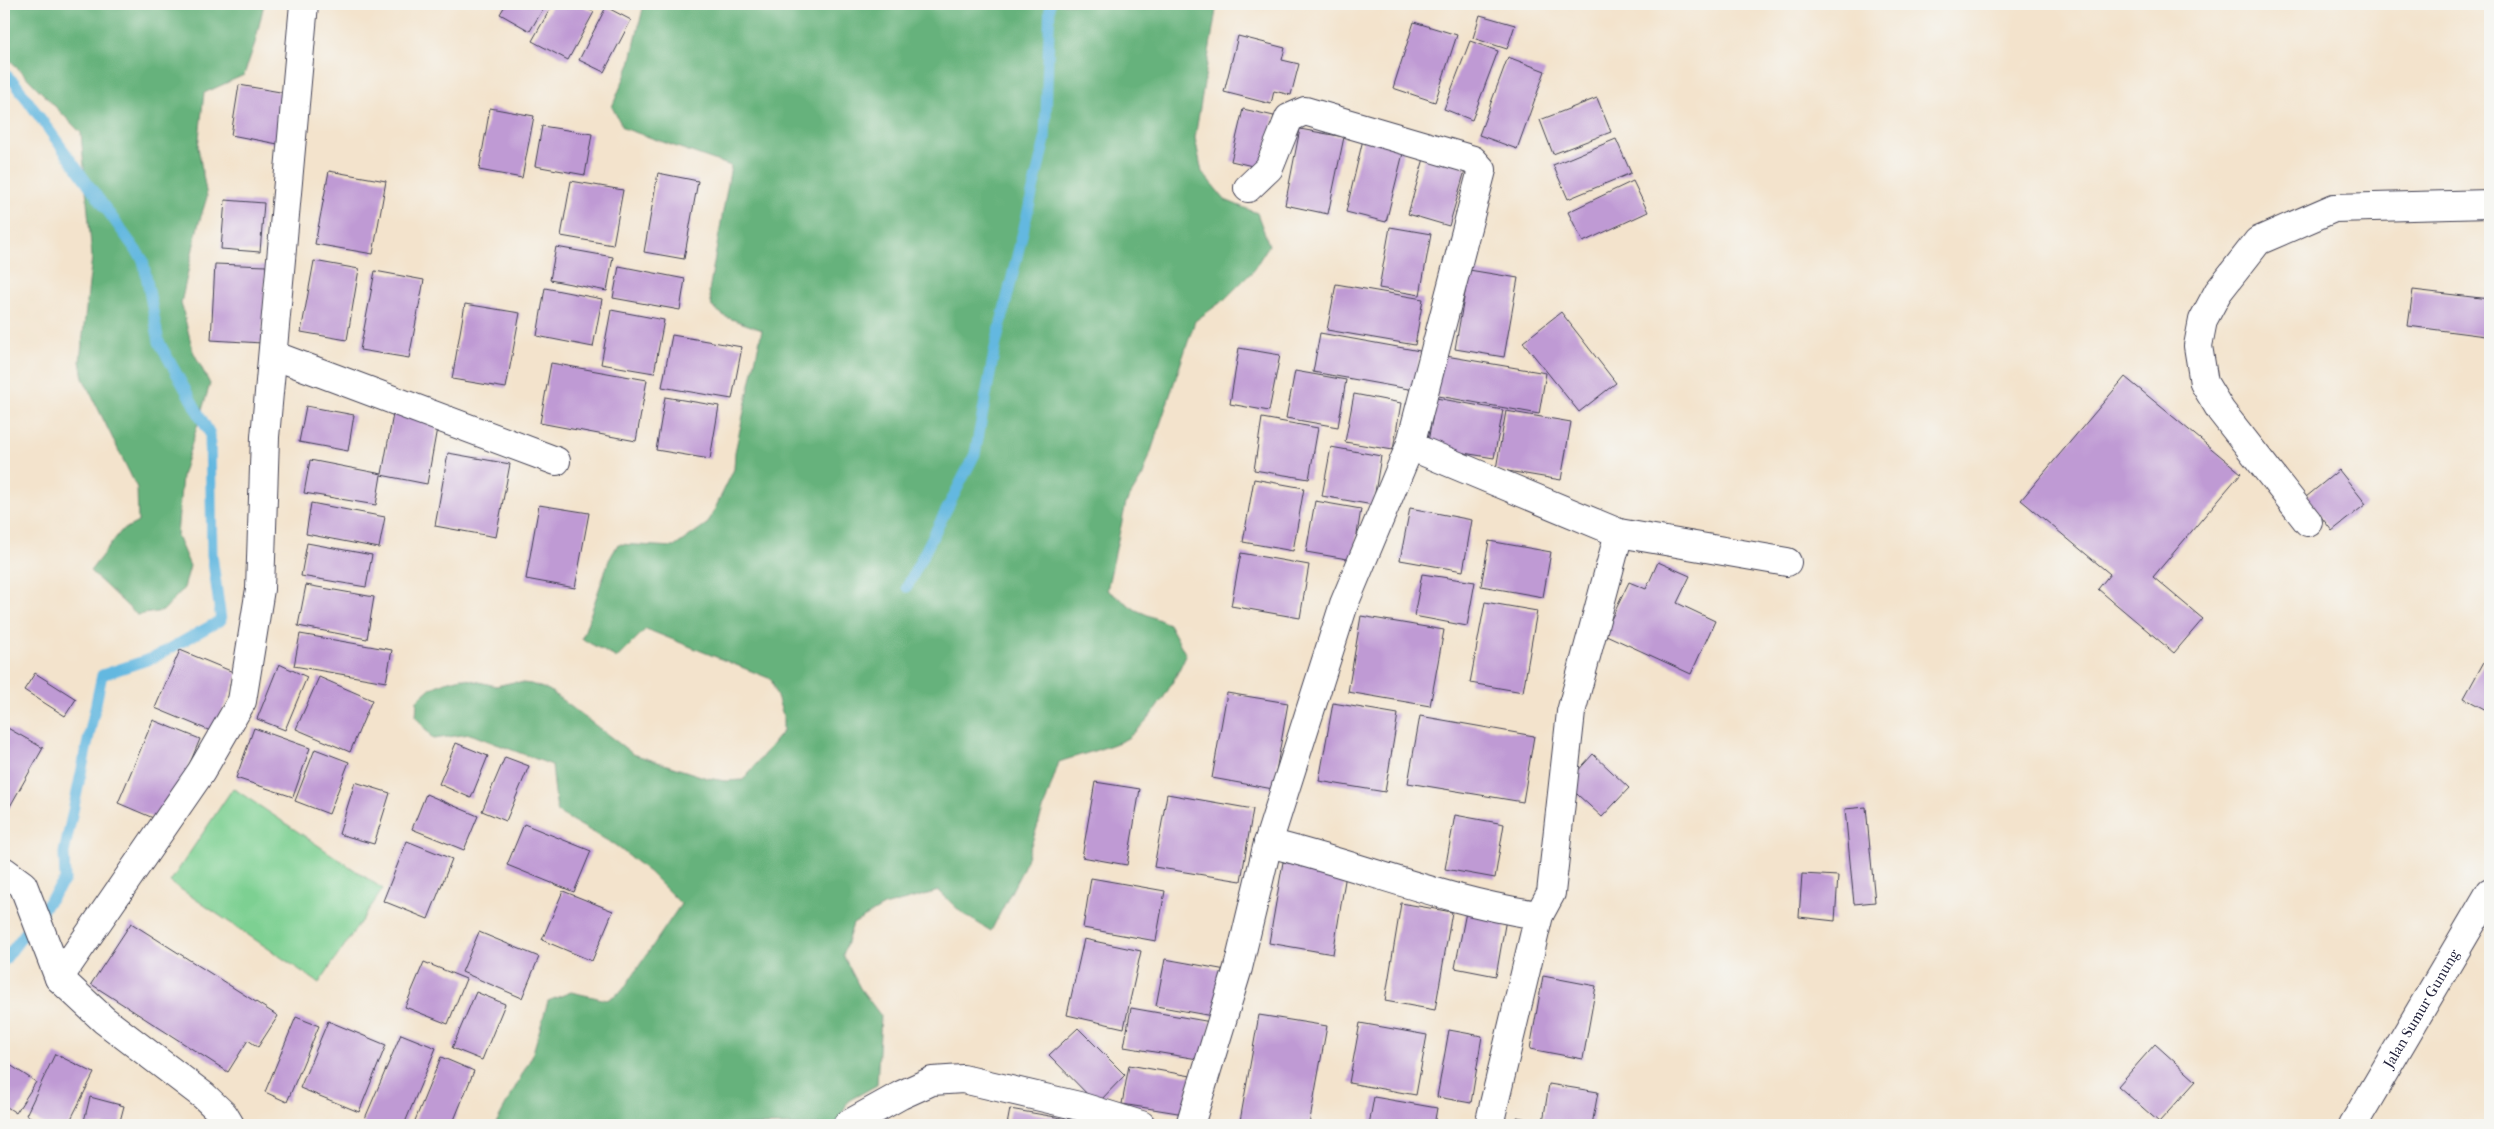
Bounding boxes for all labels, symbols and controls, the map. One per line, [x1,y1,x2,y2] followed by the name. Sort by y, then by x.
[2379,945,2464,1072] street label: Jalan Sumur Gunung

